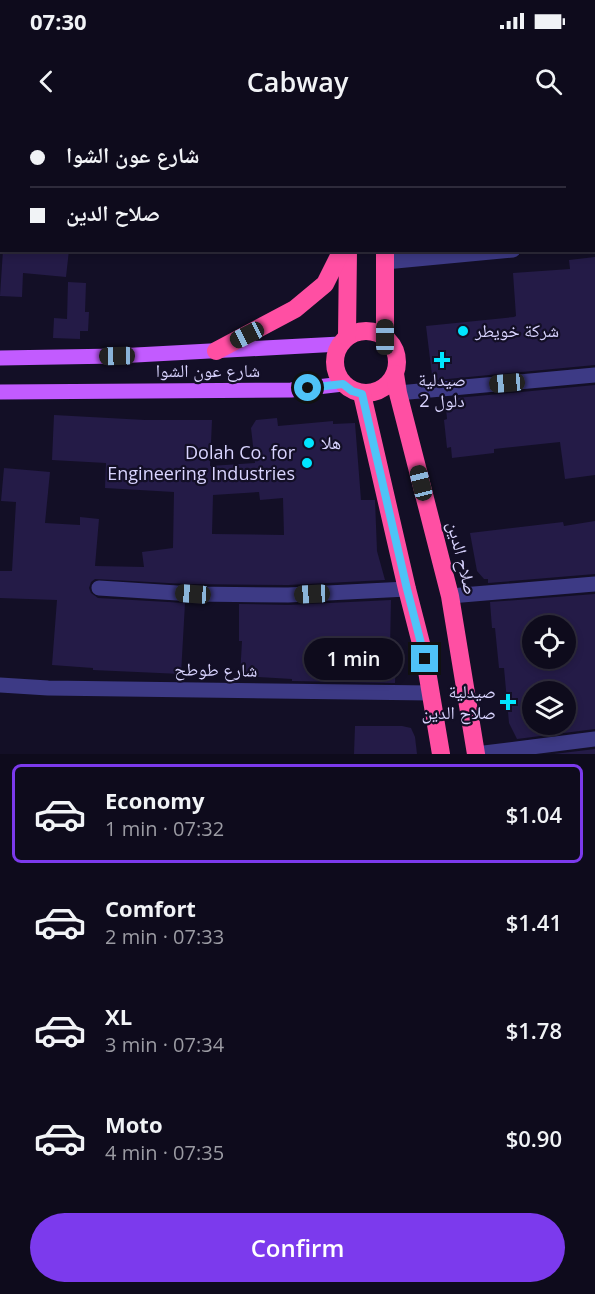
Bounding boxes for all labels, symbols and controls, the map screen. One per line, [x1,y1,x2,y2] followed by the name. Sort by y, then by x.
[30,6,87,36] text: 07:30
[247,63,348,100] text: Cabway
[30,65,63,98] icon: back
[532,65,565,98] icon: search
[66,139,200,169] text: شارع عون الشوا
[66,197,160,227] text: صلاح الدين
[474,318,559,342] place label: شركة خويطر
[227,319,267,351] car
[376,319,394,355] car
[456,324,470,338] marker: شركة خويطر
[99,347,135,365] car
[435,353,449,367] marker: صيدلية دلول 2
[156,358,260,382] street label: شارع عون الشوا
[418,367,466,412] place label: صيدلية دلول 2
[488,372,526,394] car
[294,374,321,401] route start
[321,430,341,454] place label: هلا
[302,436,316,450] marker: هلا
[107,440,296,485] place label: Dolah Co. for Engineering Industries
[300,456,314,470] marker: Dolah Co. for Engineering Industries
[408,463,434,503] car
[441,519,484,597] street label: صلاح الدين
[174,584,212,604] car
[294,584,330,604] car
[522,615,576,735] map controls
[522,615,576,669] button: locate
[305,638,404,680] callout: 1 min
[327,645,381,672] text: 1 min
[411,645,438,672] route end
[174,656,258,683] street label: شارع طوطح
[421,679,496,725] place label: صيدلية صلاح الدين
[522,681,576,735] button: layers
[501,695,515,709] marker: صيدلية صلاح الدين
[105,785,204,815] text: Economy
[33,787,87,841] icon: car
[506,799,562,829] text: $1.04
[105,815,224,842] text: 1 min · 07:32
[105,893,196,923] text: Comfort
[33,895,87,949] icon: car
[506,907,562,937] text: $1.41
[105,923,224,950] text: 2 min · 07:33
[105,1001,132,1031] text: XL
[33,1003,87,1057] icon: car
[506,1015,562,1045] text: $1.78
[105,1031,224,1058] text: 3 min · 07:34
[105,1109,163,1139] text: Moto
[33,1111,87,1165] icon: car
[506,1123,562,1153] text: $0.90
[105,1139,224,1166] text: 4 min · 07:35
[30,1213,565,1282] button: Confirm

